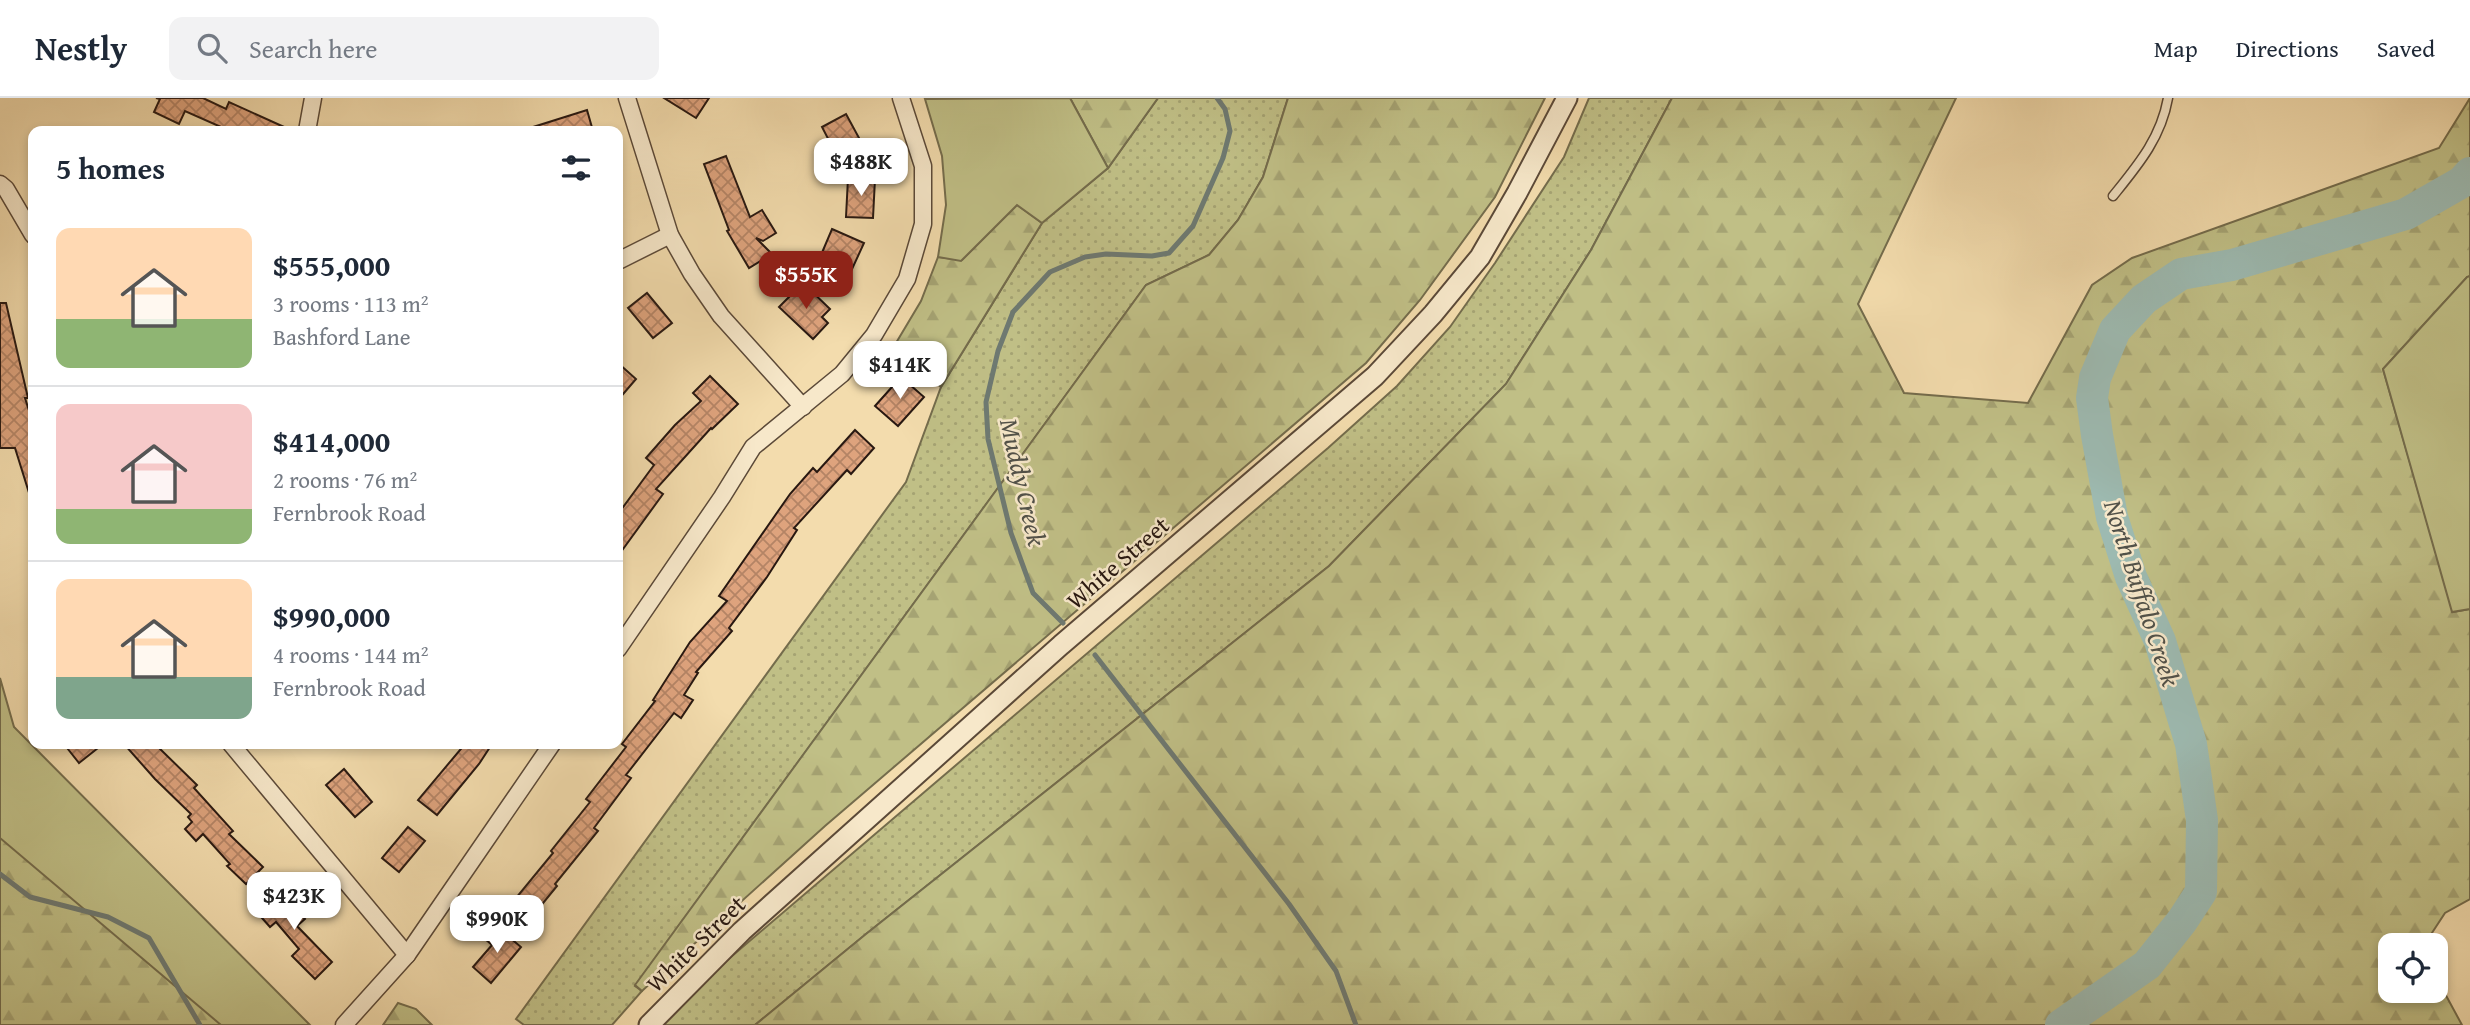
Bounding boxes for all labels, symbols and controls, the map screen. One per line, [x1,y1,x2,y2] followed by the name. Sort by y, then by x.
[169,17,659,80] search box
[35,24,127,72] text: Nestly
[193,29,231,67] icon: search
[249,29,377,68] text: Search here
[2154,31,2198,66] text: Map
[2236,31,2339,66] text: Directions
[2377,31,2435,66] text: Saved
[812,139,910,198] pin: $488K
[830,144,892,177] text: $488K
[56,146,165,190] text: 5 homes
[557,149,595,187] icon: filters
[273,243,390,287] text: $555,000
[757,252,855,311] pin: $555K
[112,256,196,340] icon: home
[775,257,837,290] text: $555K
[273,287,428,320] text: 3 rooms · 113 m²
[273,320,410,353] text: Bashford Lane
[851,342,949,401] pin: $414K
[869,347,931,380] text: $414K
[990,414,1057,550] water label: Muddy Creek
[273,419,390,463] text: $414,000
[112,432,196,516] icon: home
[273,463,417,496] text: 2 rooms · 76 m²
[2094,494,2191,691] water label: North Buffalo Creek
[273,496,426,529] text: Fernbrook Road
[1059,508,1177,617] street label: White Street
[273,594,390,638] text: $990,000
[112,607,196,691] icon: home
[273,638,428,671] text: 4 rooms · 144 m²
[273,671,426,704] text: Fernbrook Road
[245,872,343,932] pin: $423K
[263,878,325,911] text: $423K
[638,887,754,1000] street label: White Street
[448,896,546,955] pin: $990K
[466,901,528,934] text: $990K
[2378,933,2448,1003] map controls
[2378,933,2448,1003] button: locate

